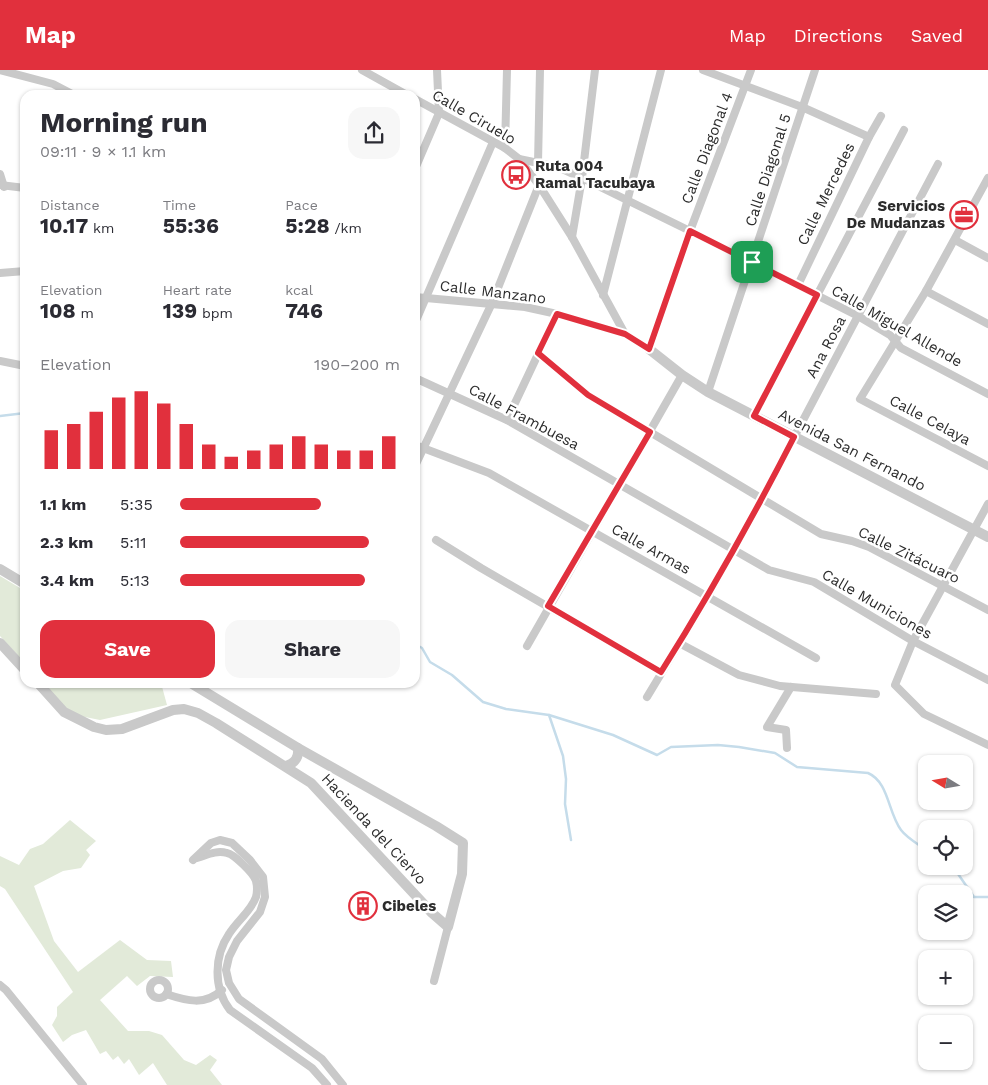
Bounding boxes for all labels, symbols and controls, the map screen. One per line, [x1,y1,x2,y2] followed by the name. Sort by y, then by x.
[25,21,76,49] text: Map
[729,25,766,46] text: Map
[794,25,883,46] text: Directions
[911,25,963,46] text: Saved
[429,86,519,148] street label: Calle Ciruelo
[677,90,737,206] street label: Calle Diagonal 4
[40,106,208,139] text: Morning run
[348,107,400,159] button: share
[741,111,795,229] street label: Calle Diagonal 5
[793,140,859,248] street label: Calle Mercedes
[40,142,166,161] text: 09:11 · 9 × 1.1 km
[535,157,655,192] place label: Ruta 004 Ramal Tacubaya
[501,160,531,190] bus stop icon: Ruta 004 Ramal Tacubaya
[40,197,100,213] text: Distance
[163,197,196,213] text: Time
[285,197,318,213] text: Pace
[847,197,945,232] place label: Servicios De Mudanzas
[949,200,979,230] office icon: Servicios De Mudanzas
[40,213,88,238] text: 10.17
[163,213,219,238] text: 55:36
[285,213,330,238] text: 5:28
[88,220,114,236] text: km
[330,220,362,236] text: /km
[731,241,773,283] pin
[738,248,766,276] icon: arrive
[439,277,547,307] street label: Calle Manzano
[828,281,966,371] street label: Calle Miguel Allende
[40,282,103,298] text: Elevation
[163,282,232,298] text: Heart rate
[285,282,313,298] text: kcal
[40,298,76,323] text: 108
[163,298,197,323] text: 139
[285,298,323,323] text: 746
[76,305,94,321] text: m
[197,305,233,321] text: bpm
[802,312,850,381] street label: Ana Rosa
[40,355,111,374] text: Elevation
[314,355,400,374] text: 190–200 m
[466,380,583,454] street label: Calle Frambuesa
[886,391,974,449] street label: Calle Celaya
[775,405,929,495] street label: Avenida San Fernando
[40,495,86,514] text: 1.1 km
[120,495,153,514] text: 5:35
[608,520,694,578] street label: Calle Armas
[855,523,963,587] street label: Calle Zitácuaro
[40,533,93,552] text: 2.3 km
[120,533,147,552] text: 5:11
[819,565,935,643] street label: Calle Municiones
[40,571,94,590] text: 3.4 km
[120,571,150,590] text: 5:13
[40,620,215,678] button: Save
[225,620,400,678] button: Share
[918,755,972,810] north arrow
[918,755,973,1070] map controls
[318,770,430,888] street label: Hacienda del Ciervo
[918,820,973,875] button: locate
[918,885,973,940] button: layers
[348,891,378,921] building icon: Cibeles
[382,897,436,915] place label: Cibeles
[918,950,973,1005] button: +
[918,1015,973,1070] button: −

